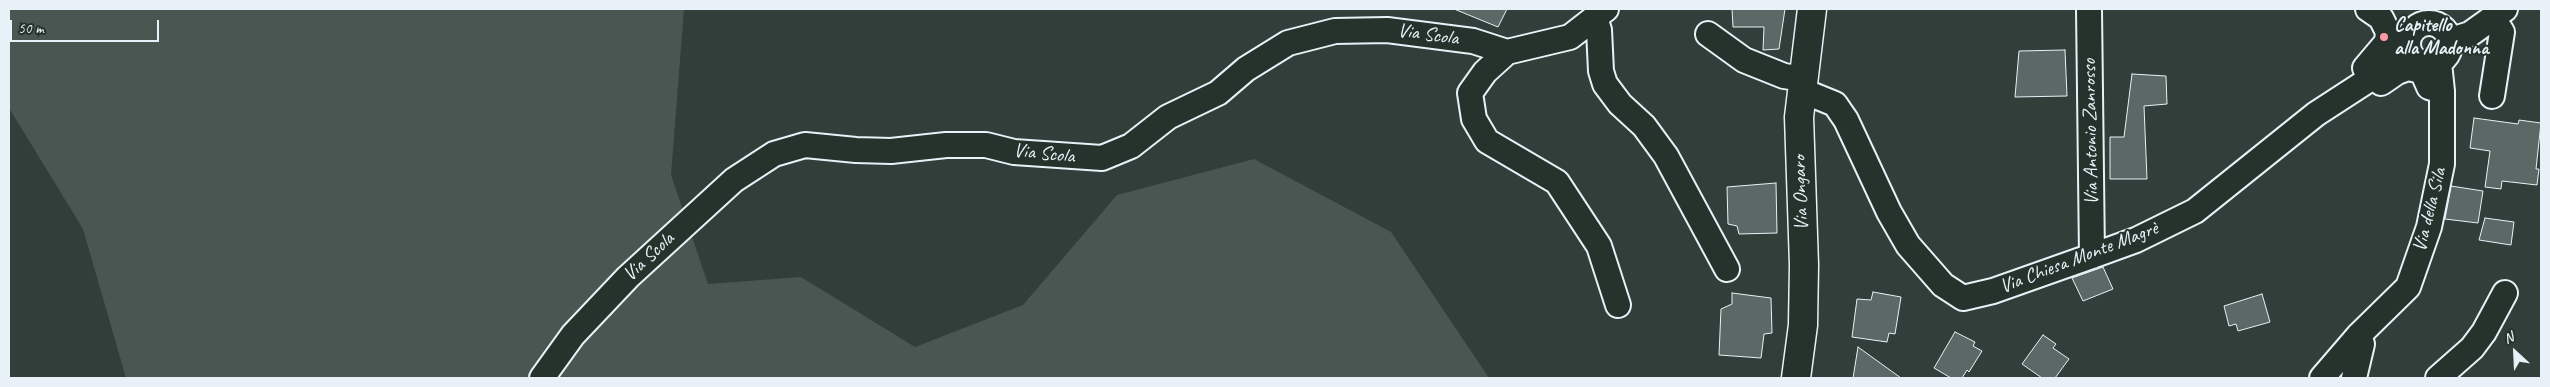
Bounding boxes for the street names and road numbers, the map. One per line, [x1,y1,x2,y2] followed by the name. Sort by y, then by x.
[1396,19,1460,51] street label: Via Scola
[2078,59,2104,205] street label: Via Antonio Zanrosso
[1012,139,1076,169] street label: Via Scola
[1788,155,1814,231] street label: Via Ongaro
[2408,166,2452,254] street label: Via della Sila
[1996,217,2162,299] street label: Via Chiesa Monte Magrè
[618,227,680,287] street label: Via Scola

